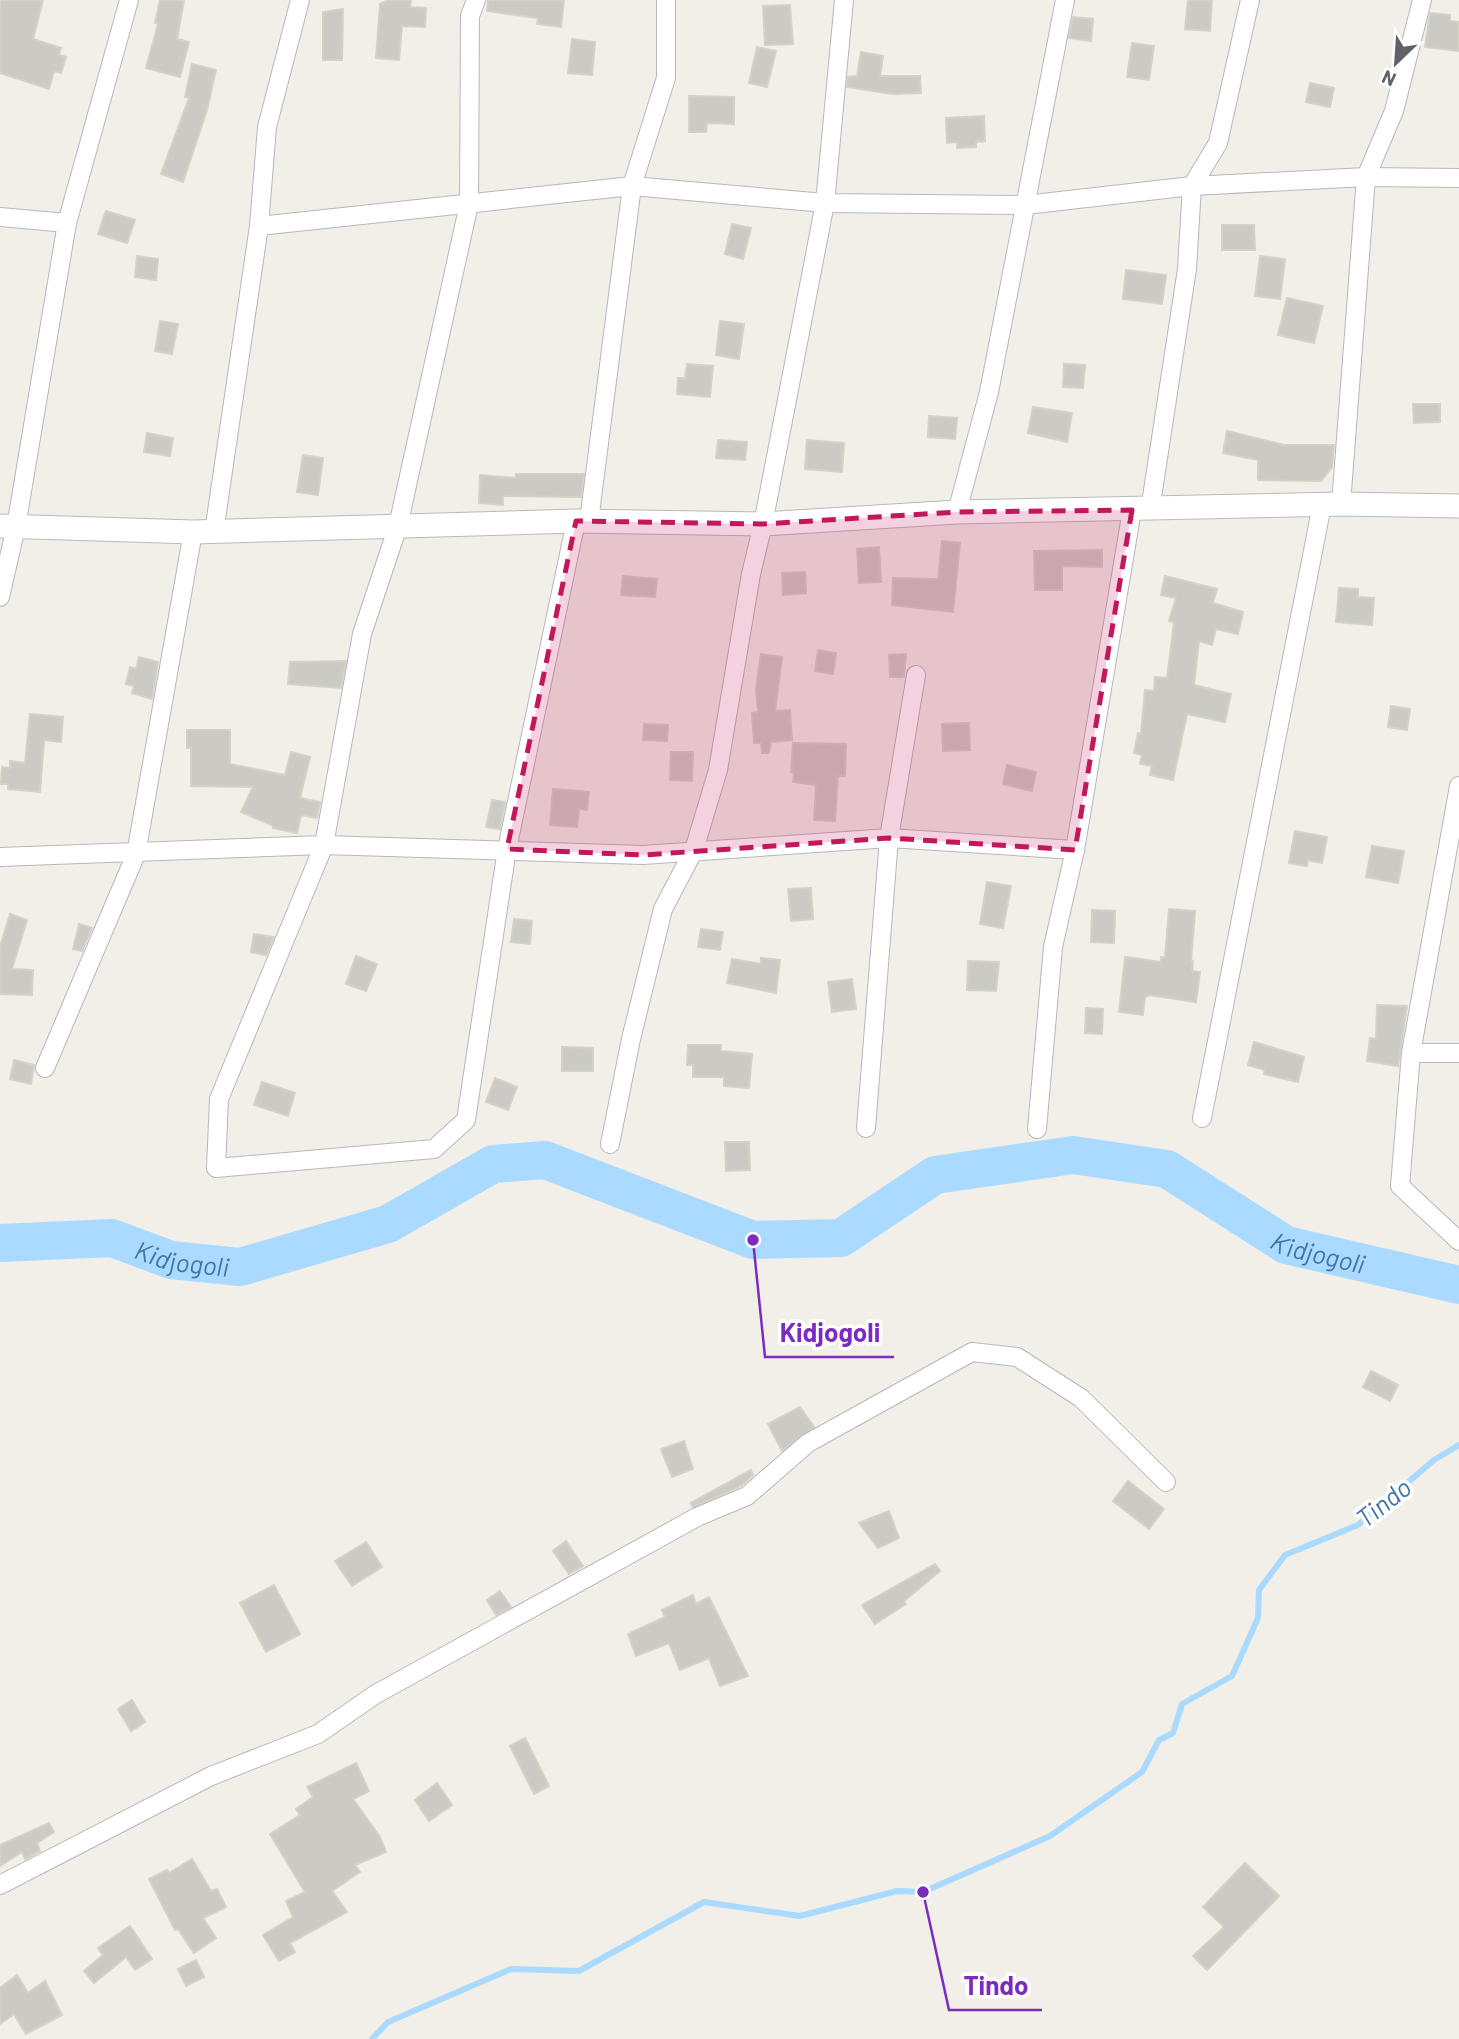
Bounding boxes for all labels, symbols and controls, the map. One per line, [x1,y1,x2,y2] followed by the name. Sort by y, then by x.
[1361,28,1431,98] north arrow
[1378,66,1399,92] text: N
[1266,1224,1369,1279] water label: Kidjogoli
[131,1233,231,1281] water label: Kidjogoli
[765,1310,894,1357] callout: Kidjogoli
[780,1316,880,1347] text: Kidjogoli
[1349,1471,1417,1533] water label: Tindo
[949,1963,1042,2010] callout: Tindo
[963,1969,1029,2000] text: Tindo

